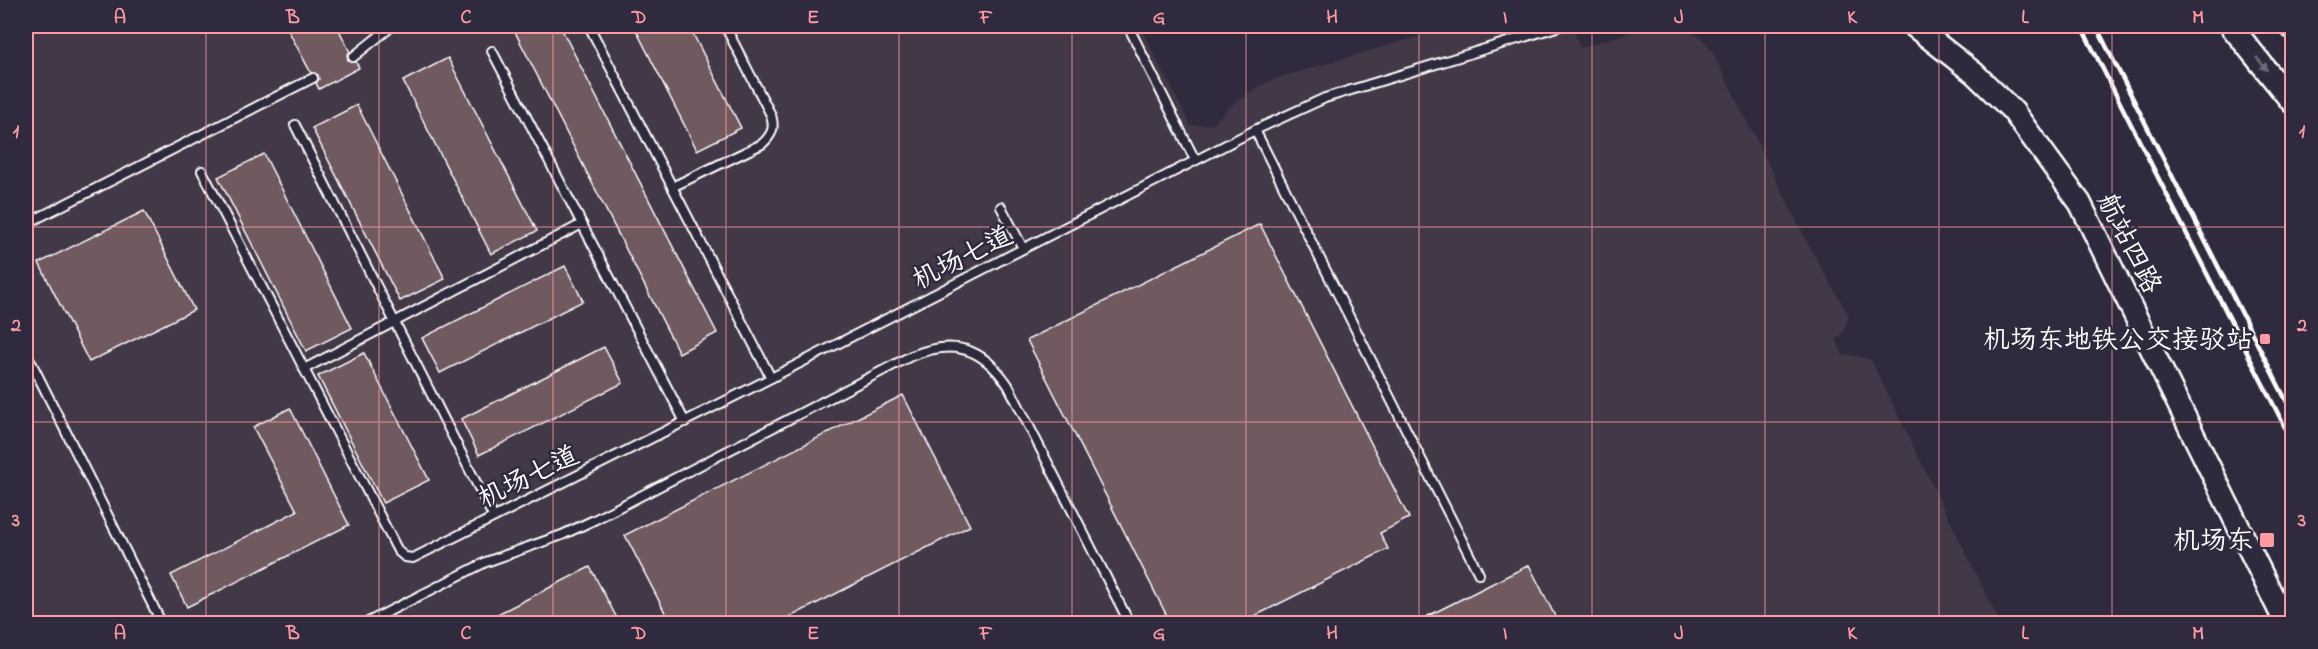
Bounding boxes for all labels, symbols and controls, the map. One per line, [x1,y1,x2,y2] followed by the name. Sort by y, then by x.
[114,4,126,33] text: A
[285,4,300,33] text: B
[461,4,472,33] text: C
[631,4,646,33] text: D
[807,4,819,33] text: E
[979,4,993,33] text: F
[1153,4,1166,33] text: G
[1326,4,1338,33] text: H
[1503,4,1508,33] text: I
[1674,4,1684,33] text: J
[1847,4,1858,33] text: K
[2021,4,2029,33] text: L
[2192,4,2204,33] text: M
[2255,56,2268,72] one-way arrow
[13,118,20,147] text: 1
[2299,118,2306,147] text: 1
[2086,187,2170,301] street label: 航站四路
[906,217,1020,301] street label: 机场七道
[10,312,21,341] text: 2
[2296,312,2307,341] text: 2
[1983,322,2253,361] place label: 机场东地铁公交接驳站
[2258,332,2272,346] marker: 机场东地铁公交接驳站
[472,437,586,519] street label: 机场七道
[11,507,20,536] text: 3
[2297,507,2306,536] text: 3
[2173,523,2254,562] place label: 机场东
[2258,531,2276,549] marker: 机场东
[114,620,126,649] text: A
[285,620,300,649] text: B
[461,620,472,649] text: C
[631,620,646,649] text: D
[807,620,819,649] text: E
[979,620,993,649] text: F
[1153,620,1166,649] text: G
[1326,620,1338,649] text: H
[1503,620,1508,649] text: I
[1674,620,1684,649] text: J
[1847,620,1858,649] text: K
[2021,620,2029,649] text: L
[2192,620,2204,649] text: M

